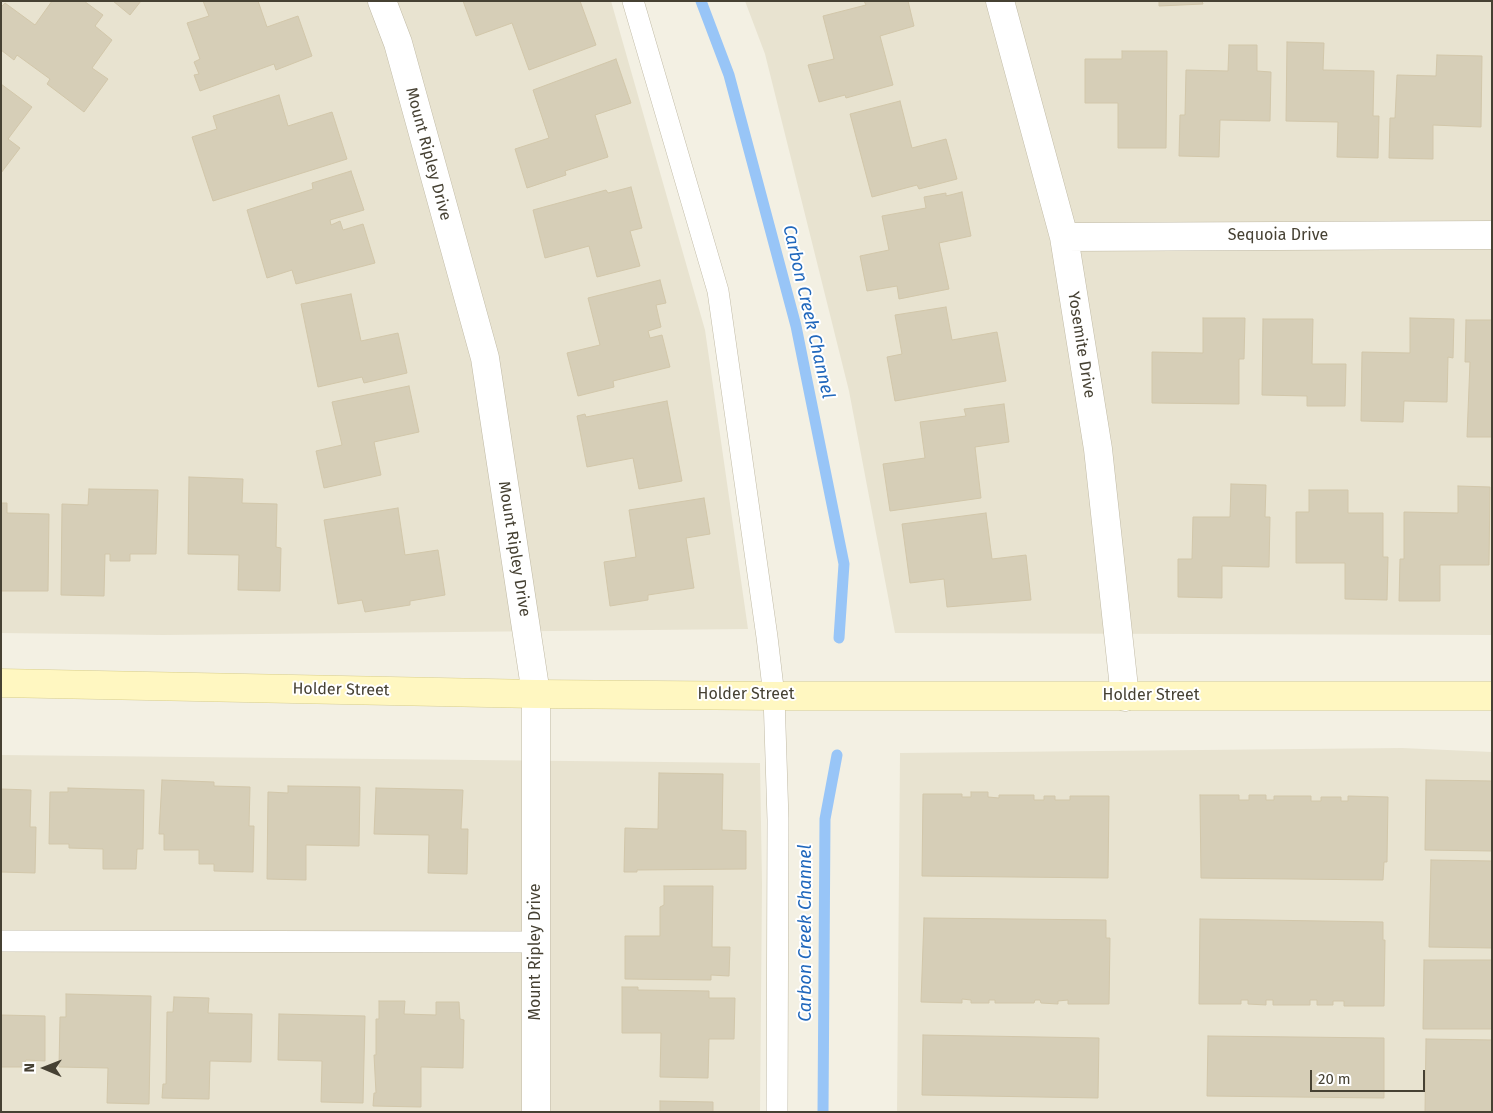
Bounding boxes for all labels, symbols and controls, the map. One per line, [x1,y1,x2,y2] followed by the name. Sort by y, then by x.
[401,85,455,223] street label: Mount Ripley Drive
[778,223,838,401] water label: Carbon Creek Channel
[1228,226,1328,246] street label: Sequoia Drive
[1063,290,1099,400] street label: Yosemite Drive
[494,480,534,618] street label: Mount Ripley Drive
[292,680,390,700] street label: Holder Street
[698,685,794,705] street label: Holder Street
[1103,686,1199,706] street label: Holder Street
[795,844,817,1022] water label: Carbon Creek Channel
[526,883,546,1021] street label: Mount Ripley Drive
[20,1043,70,1093] north arrow
[1313,1060,1428,1092] scale bar
[21,1063,38,1073] text: N
[1318,1070,1351,1088] text: 20 m

